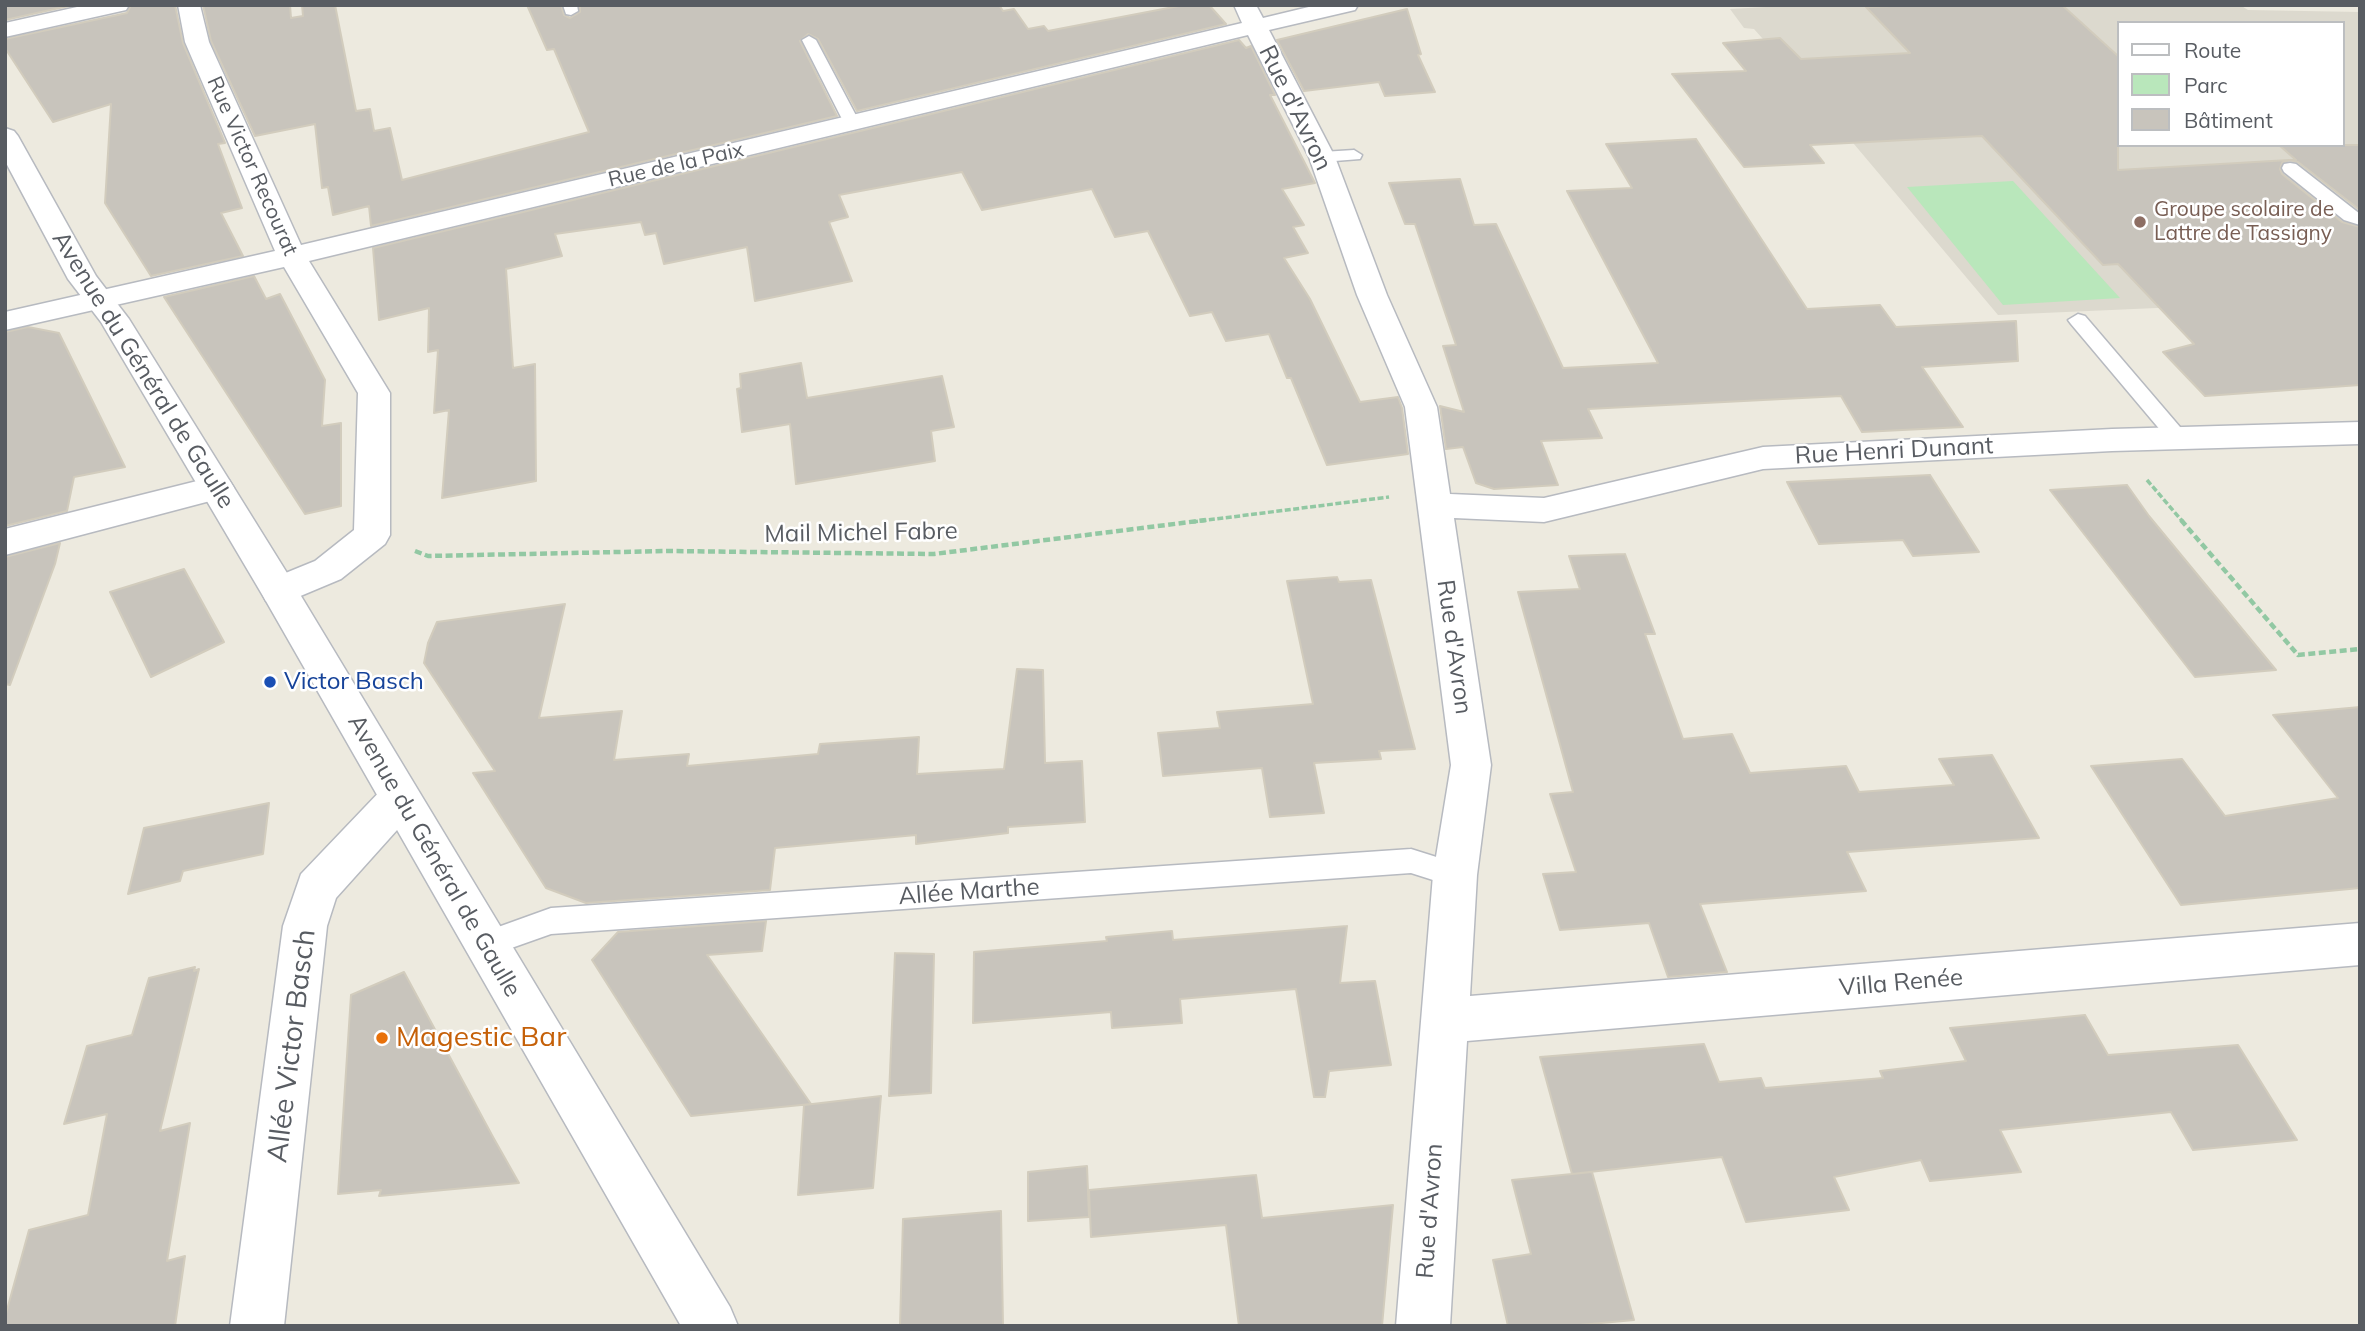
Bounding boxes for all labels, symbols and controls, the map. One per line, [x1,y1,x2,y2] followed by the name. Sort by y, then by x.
[2116,21,2344,147] legend
[2184,37,2241,63] text: Route
[1252,41,1338,175] street label: Rue d'Avron
[2184,72,2228,98] text: Parc
[201,73,303,259] street label: Rue Victor Recourat
[2184,107,2273,133] text: Bâtiment
[606,137,746,193] street label: Rue de la Paix
[2154,197,2334,247] place label: Groupe scolaire de Lattre de Tassigny
[2132,214,2148,230] marker: Groupe scolaire de Lattre de Tassigny
[46,226,240,514] street label: Avenue du Général de Gaulle
[1794,431,1994,471] street label: Rue Henri Dunant
[764,517,958,549] street label: Mail Michel Fabre
[1430,578,1478,716] street label: Rue d'Avron
[284,668,424,696] place label: Victor Basch
[262,674,278,690] marker: Victor Basch
[341,710,527,1002] street label: Avenue du Général de Gaulle
[898,873,1040,911] street label: Allée Marthe
[261,927,323,1165] street label: Allée Victor Basch
[1838,963,1964,1003] street label: Villa Renée
[396,1021,566,1055] place label: Magestic Bar
[374,1030,390,1046] marker: Magestic Bar
[1411,1142,1449,1280] street label: Rue d'Avron

